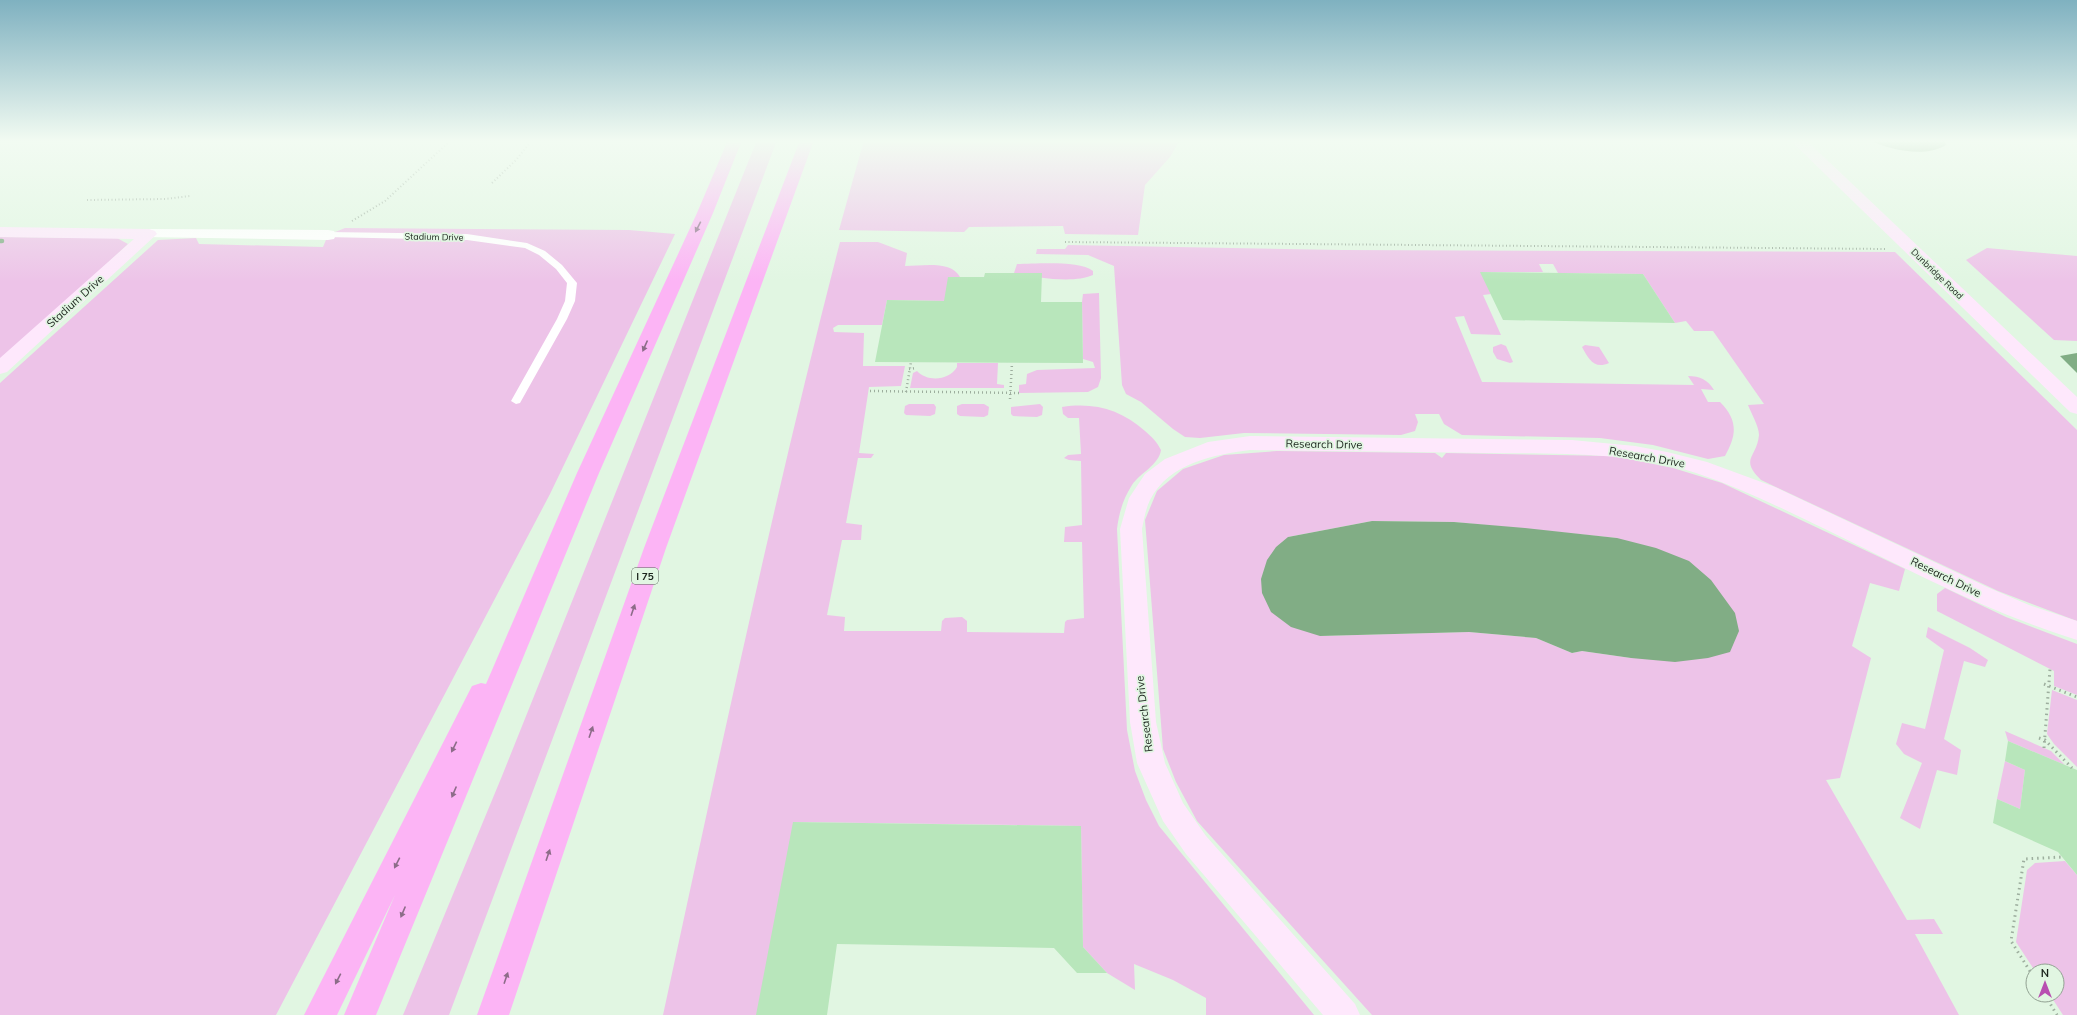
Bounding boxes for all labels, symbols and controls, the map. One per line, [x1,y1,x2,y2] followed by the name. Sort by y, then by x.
[695,222,701,233] one-way arrow
[404,230,464,243] street label: Stadium Drive
[1909,246,1966,301] street label: Dunbridge Road
[44,272,106,330] street label: Stadium Drive
[641,340,648,352] one-way arrow
[1285,436,1363,452] street label: Research Drive
[1608,443,1686,471] street label: Research Drive
[1908,554,1984,600] street label: Research Drive
[632,568,658,584] road number: I 75
[631,603,637,615] one-way arrow
[1132,675,1156,753] street label: Research Drive
[588,726,594,738] one-way arrow
[451,741,457,752] one-way arrow
[450,787,456,799] one-way arrow
[546,849,552,861] one-way arrow
[394,858,400,869] one-way arrow
[400,907,406,918] one-way arrow
[2025,963,2065,1003] north arrow
[2041,966,2049,980] text: N
[503,972,509,984] one-way arrow
[335,974,342,985] one-way arrow

